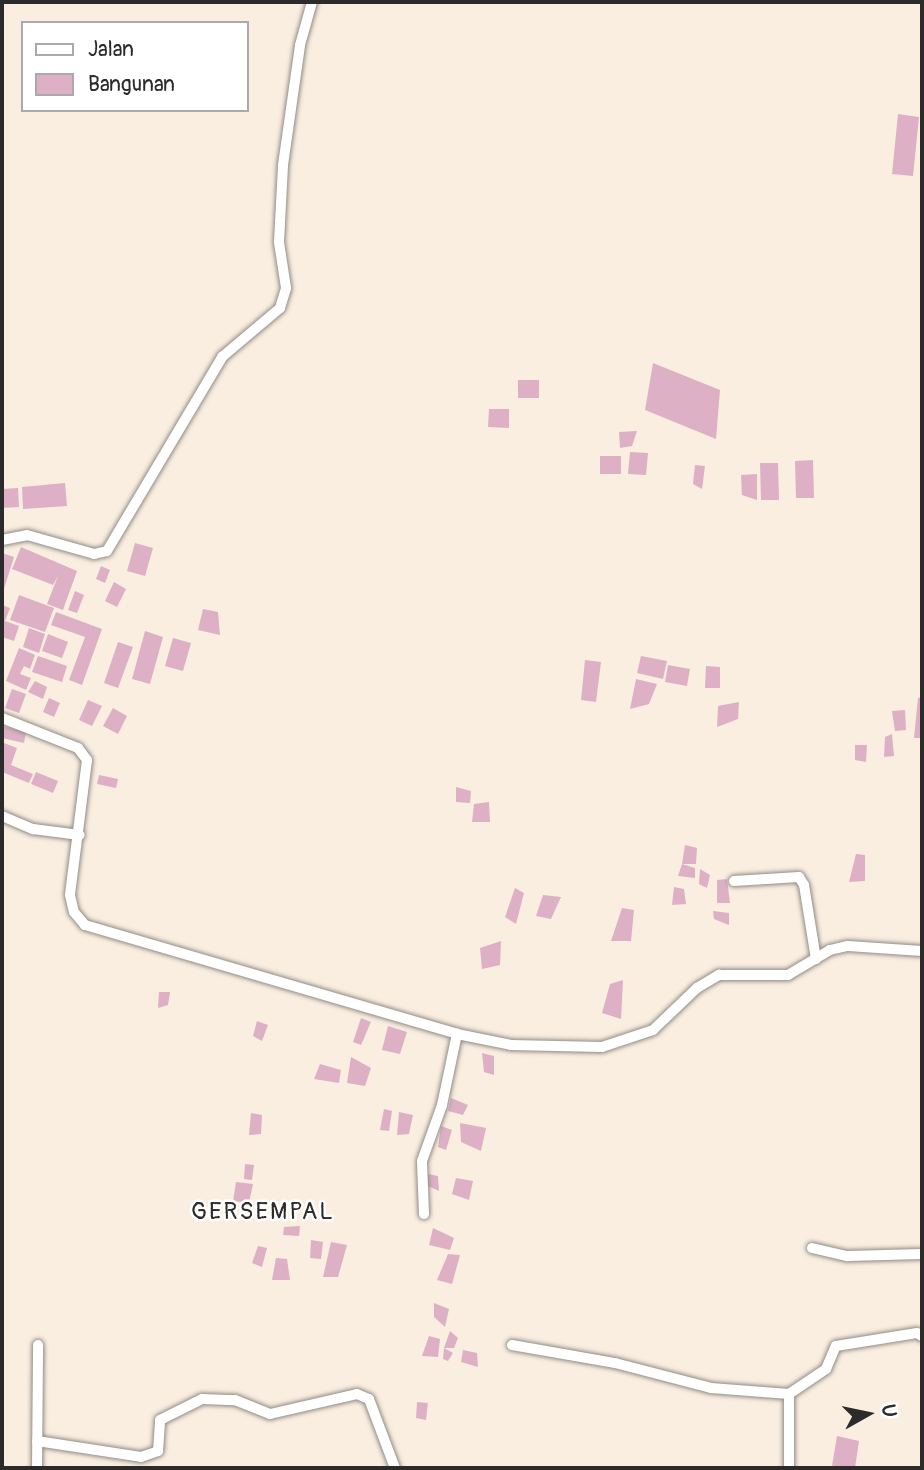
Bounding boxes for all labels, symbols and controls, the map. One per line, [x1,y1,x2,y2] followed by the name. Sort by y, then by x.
[21,21,248,112] legend
[88,36,134,63] text: Jalan
[88,71,175,98] text: Bangunan
[192,1198,334,1226] district label: GERSEMPAL
[833,1379,903,1449] north arrow
[876,1403,902,1419] text: U

